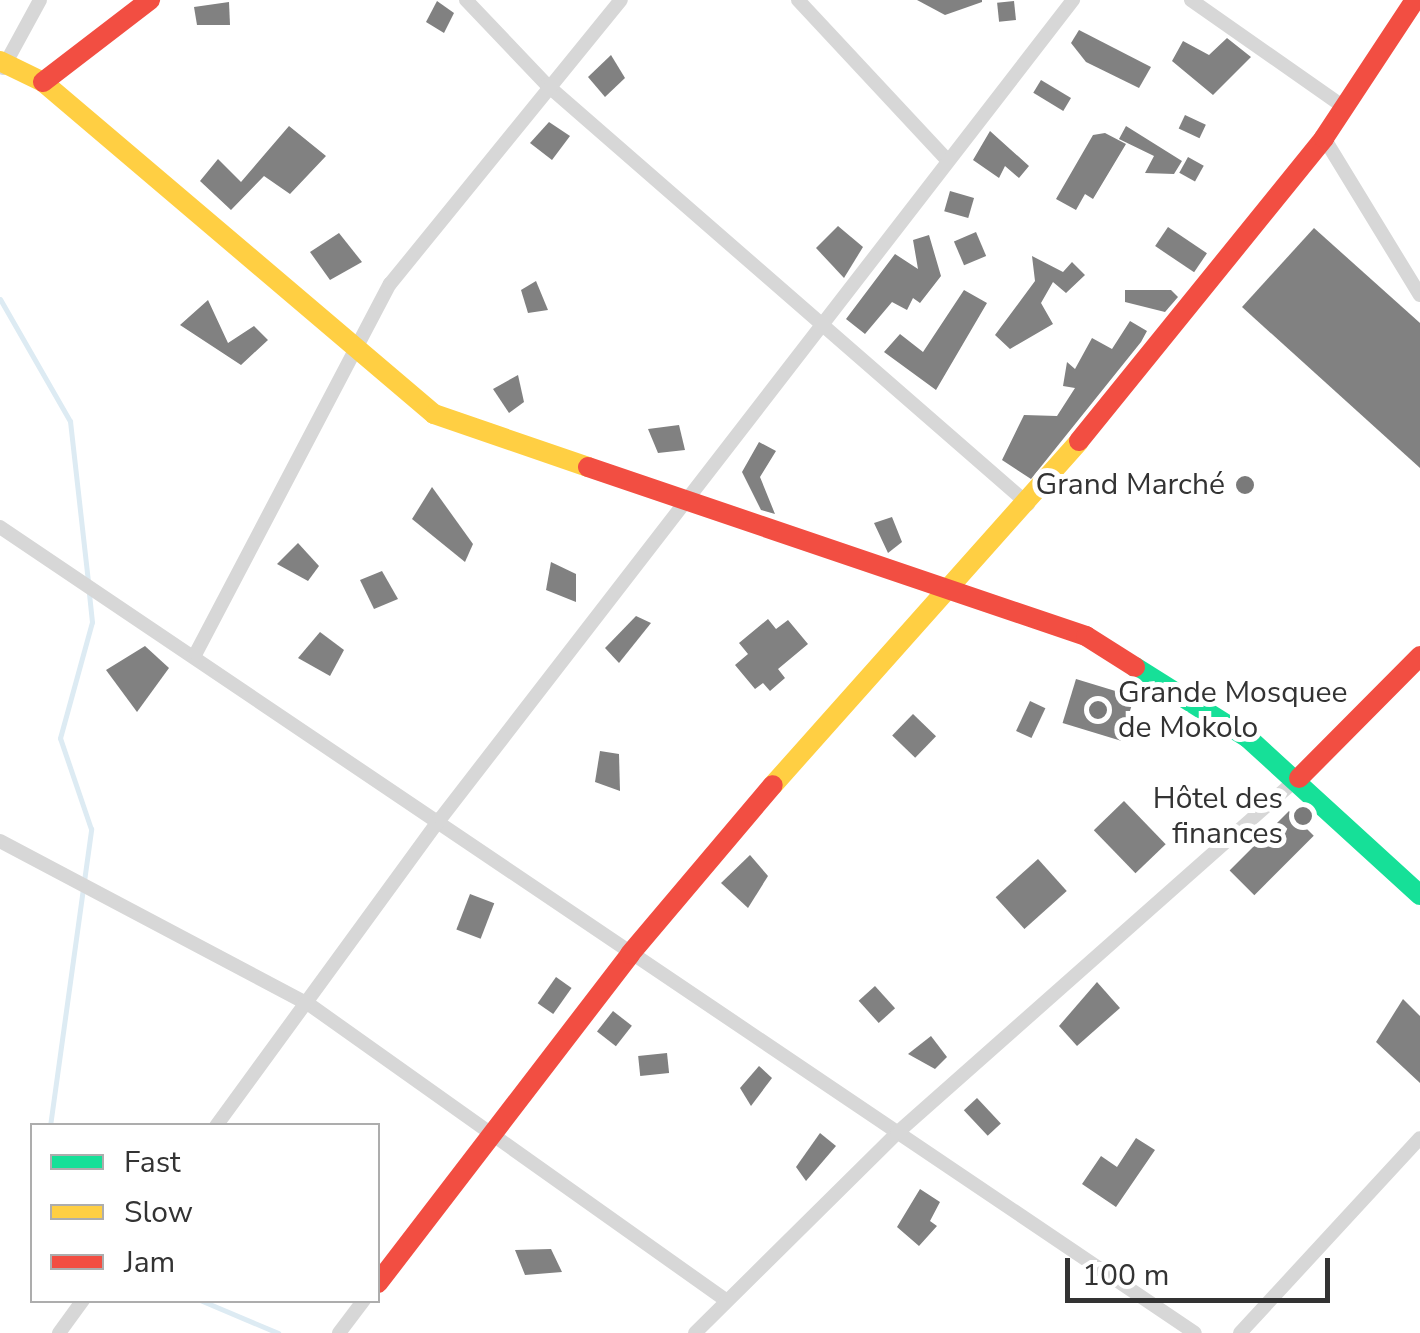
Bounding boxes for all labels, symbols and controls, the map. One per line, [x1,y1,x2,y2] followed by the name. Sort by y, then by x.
[1036,467,1225,503] place label: Grand Marché
[1234,474,1256,496] marker: Grand Marché
[1118,675,1347,746] place label: Grande Mosquee de Mokolo
[1087,699,1109,721] marker: Grande Mosquee de Mokolo
[1153,781,1283,852] place label: Hôtel des finances
[1292,805,1314,827] marker: Hôtel des finances
[30,1123,380,1303] legend
[124,1142,181,1183] text: Fast
[124,1192,193,1233] text: Slow
[1070,1238,1335,1300] scale bar
[124,1242,175,1283] text: Jam
[1082,1255,1169,1296] text: 100 m

